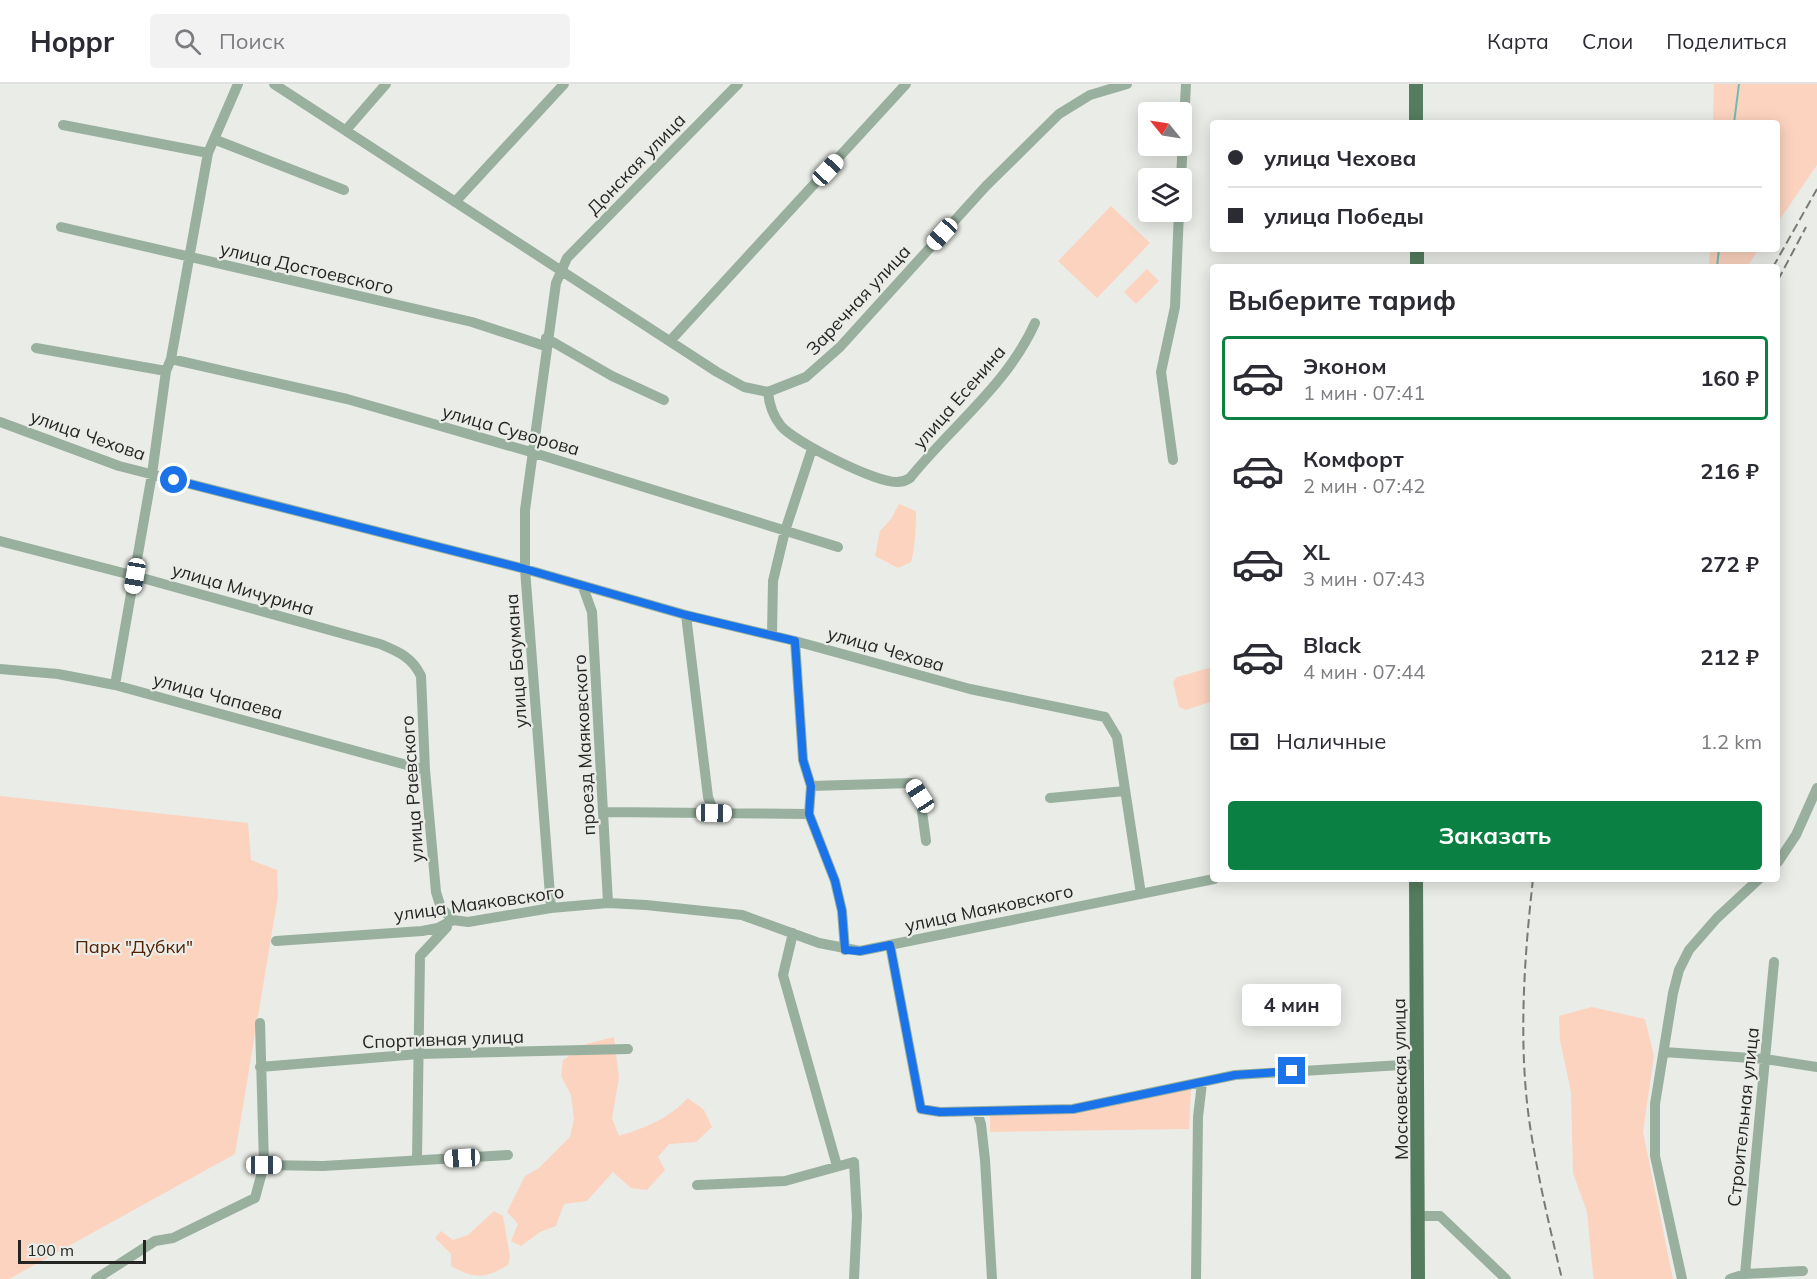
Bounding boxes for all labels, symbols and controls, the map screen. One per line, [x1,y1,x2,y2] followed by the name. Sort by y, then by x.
[150,14,570,68] search box
[30,24,114,59] text: Hoppr
[171,25,204,58] icon: search
[219,27,285,55] text: Поиск
[1487,28,1549,54] text: Карта
[1582,28,1633,54] text: Слои
[1666,28,1787,54] text: Поделиться
[1138,102,1192,156] north arrow
[1138,102,1192,222] map controls
[582,108,690,220] street label: Донская улица
[1264,144,1416,172] text: улица Чехова
[809,151,847,189] car
[1138,168,1192,222] button: layers
[1264,202,1424,230] text: улица Победы
[923,215,961,253] car
[218,237,396,299] street label: улица Достоевского
[801,240,915,360] street label: Заречная улица
[1228,283,1456,317] text: Выберите тариф
[908,340,1010,454] street label: улица Есенина
[1231,351,1285,405] icon: car
[1303,352,1387,380] text: Эконом
[1700,364,1759,392] text: 160 ₽
[1303,380,1425,405] text: 1 мин · 07:41
[440,399,582,461] street label: улица Суворова
[27,405,149,465] street label: улица Чехова
[1231,444,1285,498] icon: car
[1303,445,1404,473] text: Комфорт
[1700,457,1759,485] text: 216 ₽
[160,466,187,493] route start
[1303,473,1425,498] text: 2 мин · 07:42
[1231,537,1285,591] icon: car
[1303,538,1330,566] text: XL
[1700,550,1759,578] text: 272 ₽
[123,557,147,595] car
[169,558,317,620] street label: улица Мичурина
[1303,566,1425,591] text: 3 мин · 07:43
[500,593,532,729] street label: улица Баумана
[825,621,947,677] street label: улица Чехова
[1231,630,1285,684] icon: car
[1303,631,1361,659] text: Black
[1700,643,1759,671] text: 212 ₽
[568,654,600,836] street label: проезд Маяковского
[1303,659,1425,684] text: 4 мин · 07:44
[151,668,285,724] street label: улица Чапаева
[395,715,429,863] street label: улица Раевского
[1228,725,1261,758] icon: cash
[1276,727,1386,755] text: Наличные
[1700,729,1762,754] text: 1.2 km
[903,776,937,816] car
[1228,801,1762,870] button: Заказать
[696,804,732,822] car
[903,879,1075,937] street label: улица Маяковского
[393,880,565,926] street label: улица Маяковского
[75,935,193,958] park label: Парк "Дубки"
[1242,984,1342,1026] callout: 4 мин
[1263,992,1320,1017] text: 4 мин
[1387,998,1413,1160] street label: Московская улица
[362,1025,524,1053] street label: Спортивная улица
[1722,1026,1764,1208] street label: Строительная улица
[1278,1057,1305,1084] route end
[444,1148,480,1168] car
[246,1156,282,1174] car
[18,1237,146,1264] scale bar
[27,1240,74,1260] text: 100 m

